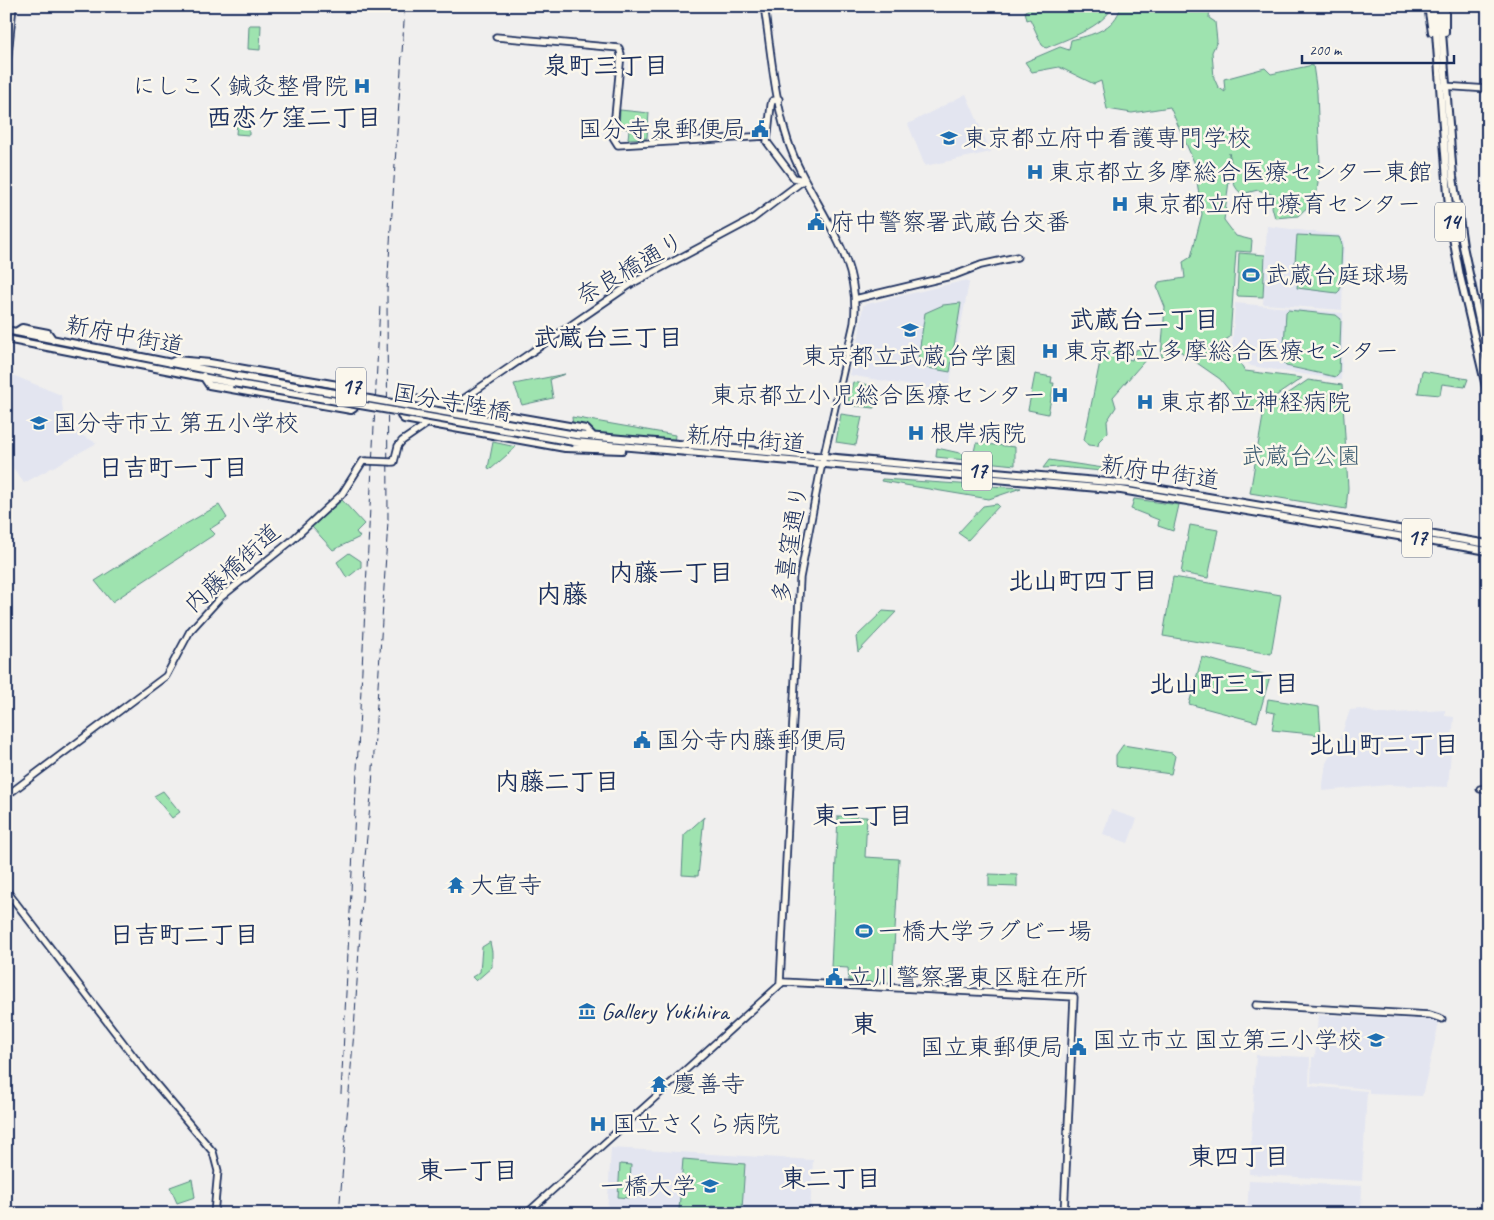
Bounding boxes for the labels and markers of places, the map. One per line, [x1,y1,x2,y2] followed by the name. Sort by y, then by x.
[132,71,348,101] place label: にしこく鍼灸整骨院
[352,76,372,96] hospital icon: にしこく鍼灸整骨院
[578,114,746,144] place label: 国分寺泉郵便局
[750,119,770,139] public building icon: 国分寺泉郵便局
[963,123,1251,153] place label: 東京都立府中看護専門学校
[939,128,959,148] school or university icon: 東京都立府中看護専門学校
[1049,157,1432,187] place label: 東京都立多摩総合医療センター東館
[1025,162,1045,182] hospital icon: 東京都立多摩総合医療センター東館
[1134,189,1421,219] place label: 東京都立府中療育センター
[1110,194,1130,214] hospital icon: 東京都立府中療育センター
[830,207,1070,237] place label: 府中警察署武蔵台交番
[806,212,826,232] public building icon: 府中警察署武蔵台交番
[1265,260,1409,290] place label: 武蔵台庭球場
[1241,265,1261,285] sports icon: 武蔵台庭球場
[900,320,920,340] school or university icon: 東京都立武蔵台学園
[1064,336,1399,366] place label: 東京都立多摩総合医療センター
[802,341,1018,371] place label: 東京都立武蔵台学園
[1040,341,1060,361] hospital icon: 東京都立多摩総合医療センター
[711,380,1046,410] place label: 東京都立小児総合医療センター
[1050,385,1070,405] hospital icon: 東京都立小児総合医療センター
[1159,387,1351,417] place label: 東京都立神経病院
[1135,392,1155,412] hospital icon: 東京都立神経病院
[53,408,299,438] place label: 国分寺市立 第五小学校
[29,413,49,433] school or university icon: 国分寺市立 第五小学校
[930,418,1026,448] place label: 根岸病院
[906,423,926,443] hospital icon: 根岸病院
[656,725,848,755] place label: 国分寺内藤郵便局
[632,730,652,750] public building icon: 国分寺内藤郵便局
[470,870,542,900] place label: 大宣寺
[446,875,466,895] temple icon: 大宣寺
[878,916,1092,946] place label: 一橋大学ラグビー場
[854,921,874,941] sports icon: 一橋大学ラグビー場
[848,962,1088,992] place label: 立川警察署東区駐在所
[824,967,844,987] public building icon: 立川警察署東区駐在所
[601,996,731,1026] place label: Gallery Yukihira
[577,1001,597,1021] museum icon: Gallery Yukihira
[1092,1025,1362,1055] place label: 国立市立 国立第三小学校
[1366,1030,1386,1050] school or university icon: 国立市立 国立第三小学校
[920,1032,1064,1062] place label: 国立東郵便局
[1068,1037,1088,1057] public building icon: 国立東郵便局
[673,1069,745,1099] place label: 慶善寺
[649,1074,669,1094] temple icon: 慶善寺
[612,1109,780,1139] place label: 国立さくら病院
[588,1114,608,1134] hospital icon: 国立さくら病院
[600,1171,696,1201] place label: 一橋大学
[700,1176,720,1196] school or university icon: 一橋大学

